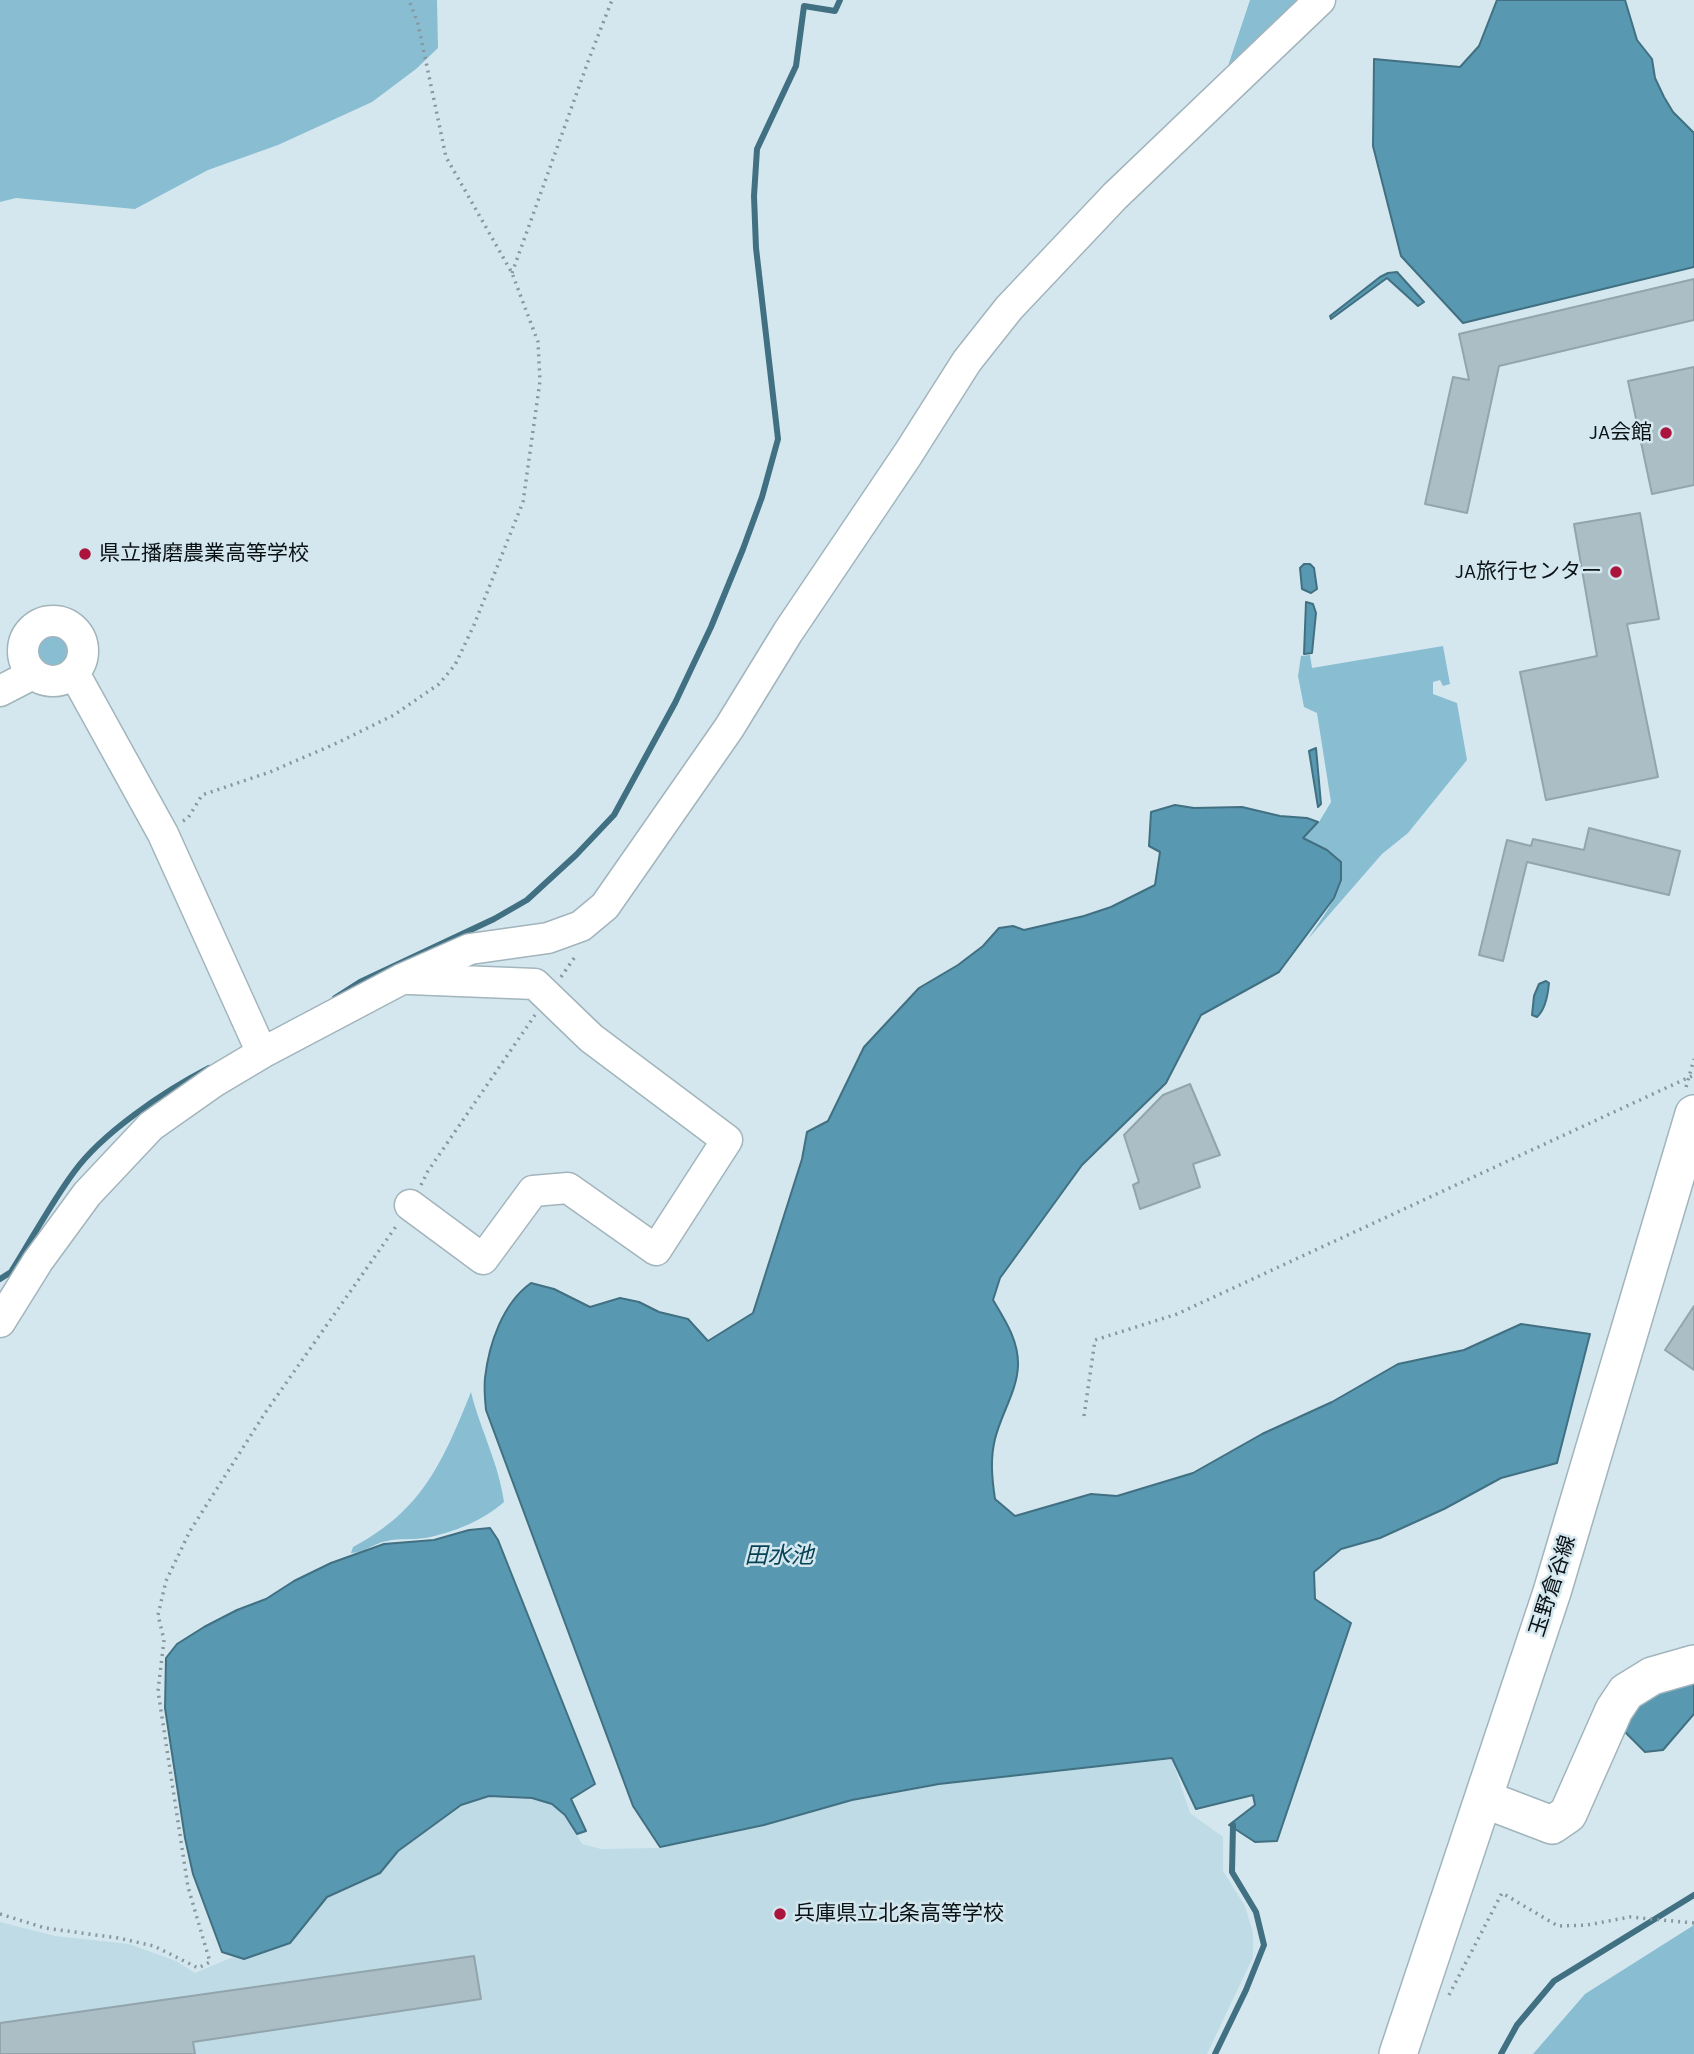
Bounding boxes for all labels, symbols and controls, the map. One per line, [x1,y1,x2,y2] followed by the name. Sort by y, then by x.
[1589,420,1652,446] place label: JA会館
[1658,425,1674,441] marker: JA会館
[99,541,309,567] place label: 県立播磨農業高等学校
[77,546,93,562] marker: 県立播磨農業高等学校
[1455,559,1602,585] place label: JA旅行センター
[1608,564,1624,580] marker: JA旅行センター
[1525,1532,1581,1640] street label: 玉野倉谷線
[745,1542,813,1570] water label: 田水池
[794,1901,1004,1927] place label: 兵庫県立北条高等学校
[772,1906,788,1922] marker: 兵庫県立北条高等学校

